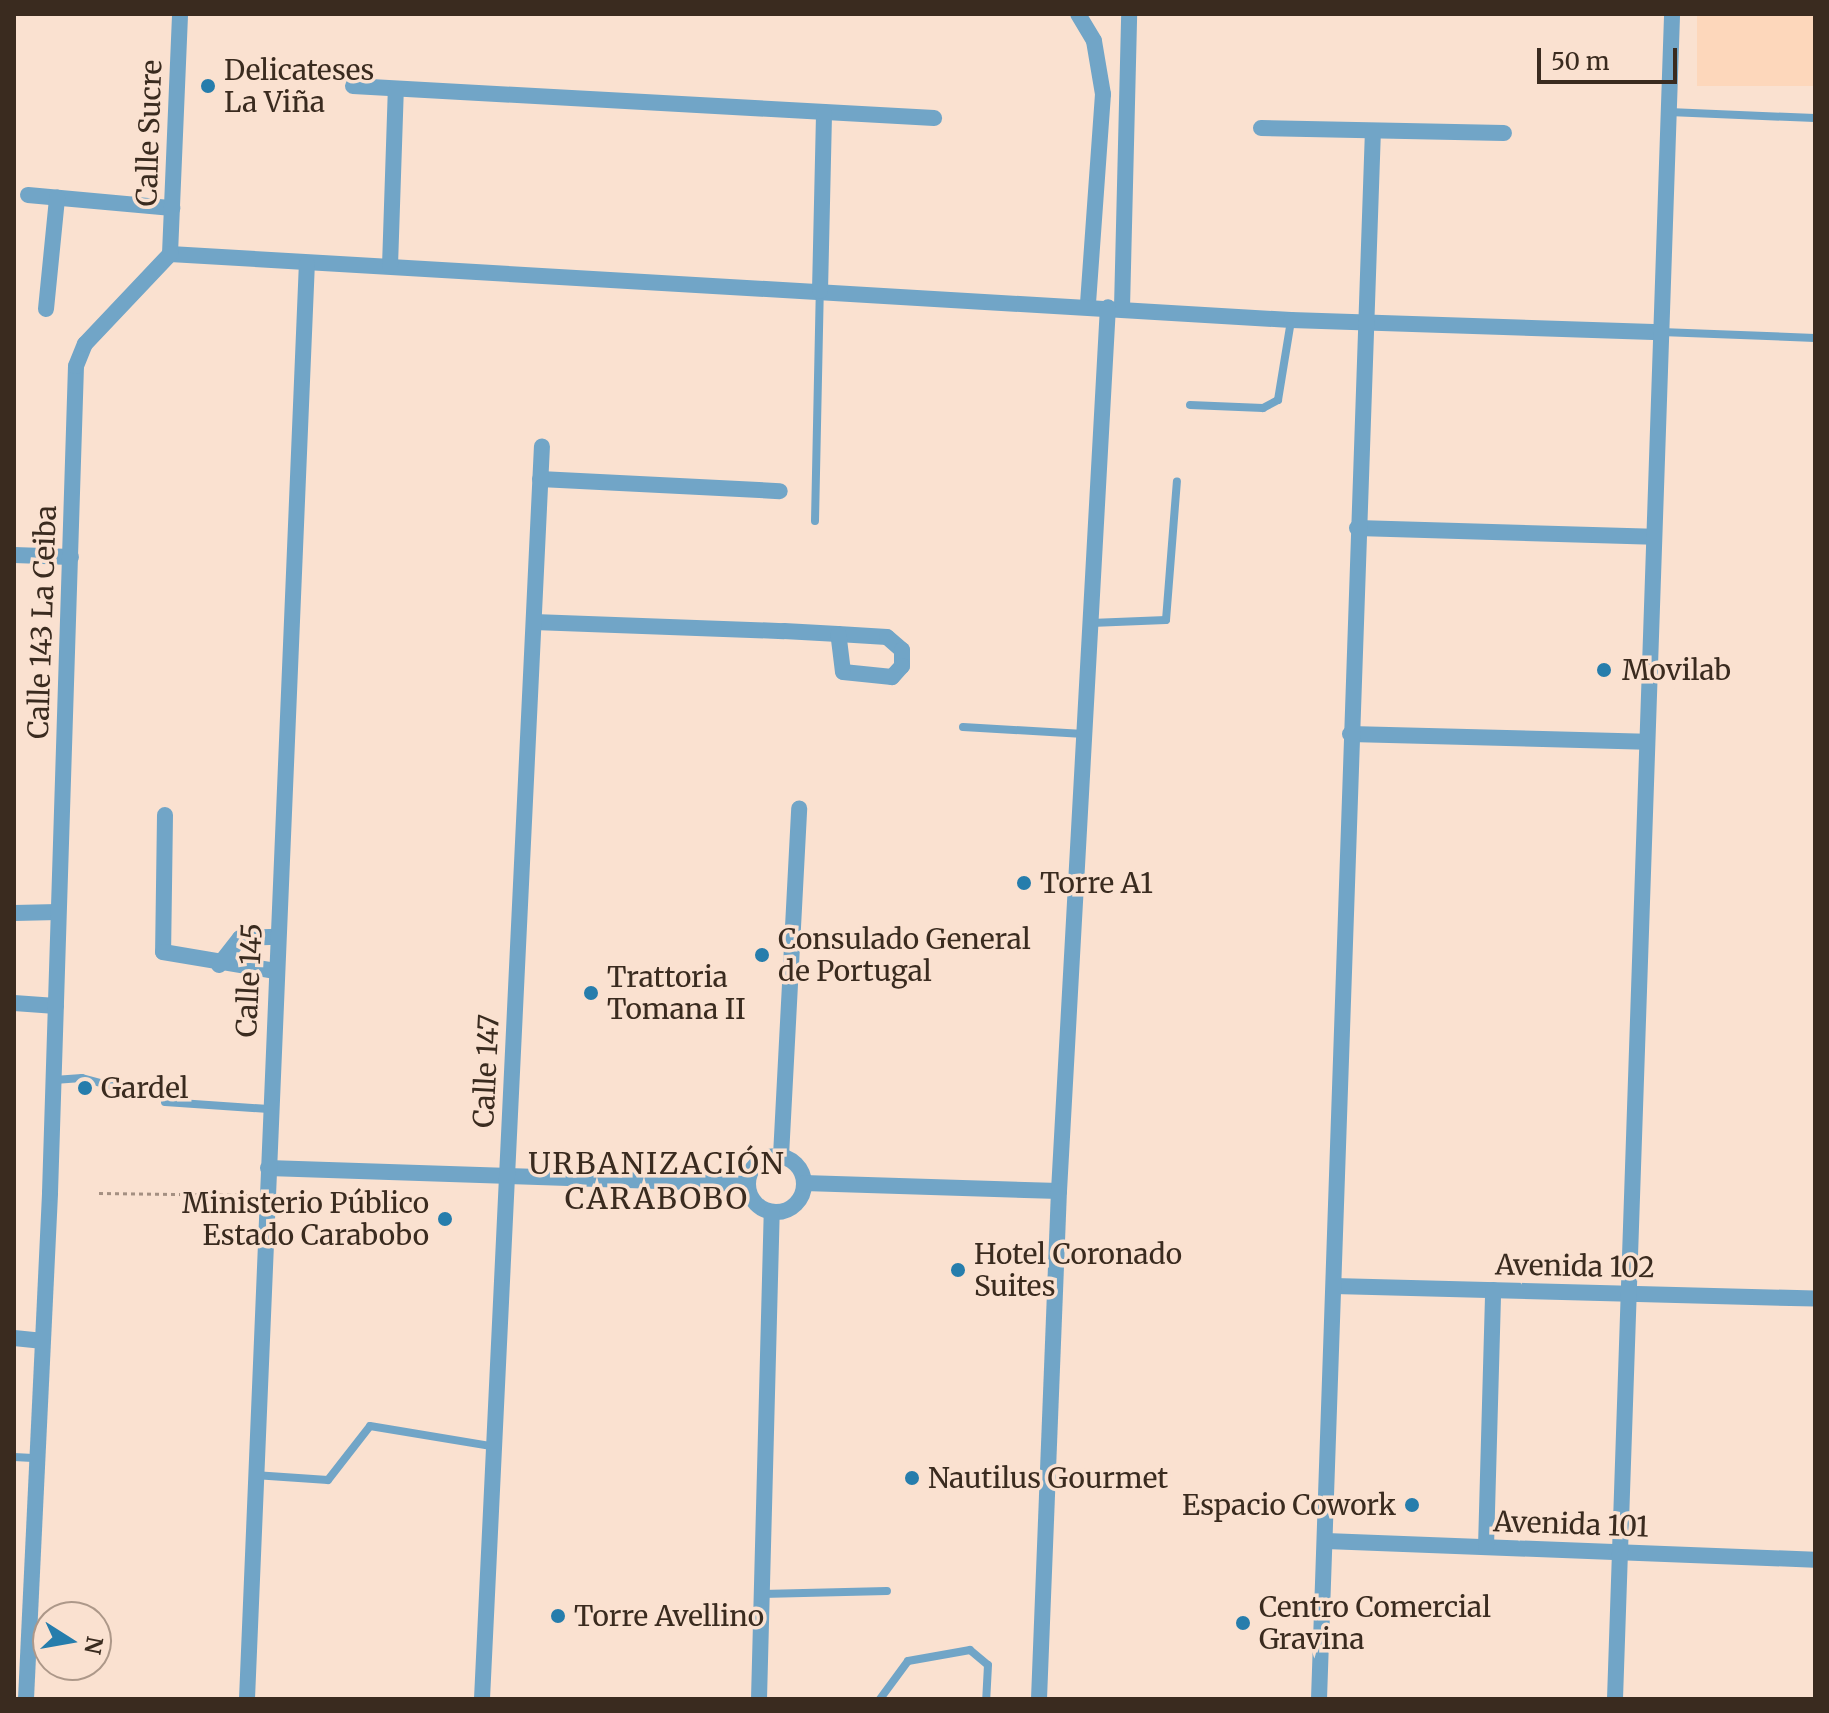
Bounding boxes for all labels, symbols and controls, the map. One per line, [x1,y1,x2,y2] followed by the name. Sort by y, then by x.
[1541,32,1681,82] scale bar
[1551,46,1610,77] text: 50 m
[224,53,374,119] place label: Delicateses La Viña
[130,59,168,207] street label: Calle Sucre
[199,77,217,95] marker: Delicateses La Viña
[21,504,63,740] street label: Calle 143 La Ceiba
[1622,653,1731,687] place label: Movilab
[1593,659,1615,681] marker: Movilab
[1040,866,1153,900] place label: Torre A1
[1015,874,1033,892] marker: Torre A1
[229,922,269,1038] street label: Calle 145
[778,922,1031,988] place label: Consulado General de Portugal
[753,946,771,964] marker: Consulado General de Portugal
[607,960,746,1026] place label: Trattoria Tomana II
[582,984,600,1002] marker: Trattoria Tomana II
[466,1013,506,1129] street label: Calle 147
[101,1071,188,1105] place label: Gardel
[76,1079,94,1097] marker: Gardel
[528,1145,786,1216] district label: URBANIZACIÓN CARABOBO
[182,1186,429,1252] place label: Ministerio Público Estado Carabobo
[436,1210,454,1228] marker: Ministerio Público Estado Carabobo
[974,1237,1182,1303] place label: Hotel Coronado Suites
[1495,1248,1655,1284] street label: Avenida 102
[949,1261,967,1279] marker: Hotel Coronado Suites
[928,1461,1168,1495] place label: Nautilus Gourmet
[903,1469,921,1487] marker: Nautilus Gourmet
[1182,1488,1396,1522] place label: Espacio Cowork
[1403,1496,1421,1514] marker: Espacio Cowork
[1493,1504,1649,1544] street label: Avenida 101
[1259,1590,1491,1656] place label: Centro Comercial Gravina
[574,1599,764,1633] place label: Torre Avellino
[32,1601,112,1681] north arrow
[549,1607,567,1625] marker: Torre Avellino
[1234,1614,1252,1632] marker: Centro Comercial Gravina
[78,1634,109,1656] text: N

